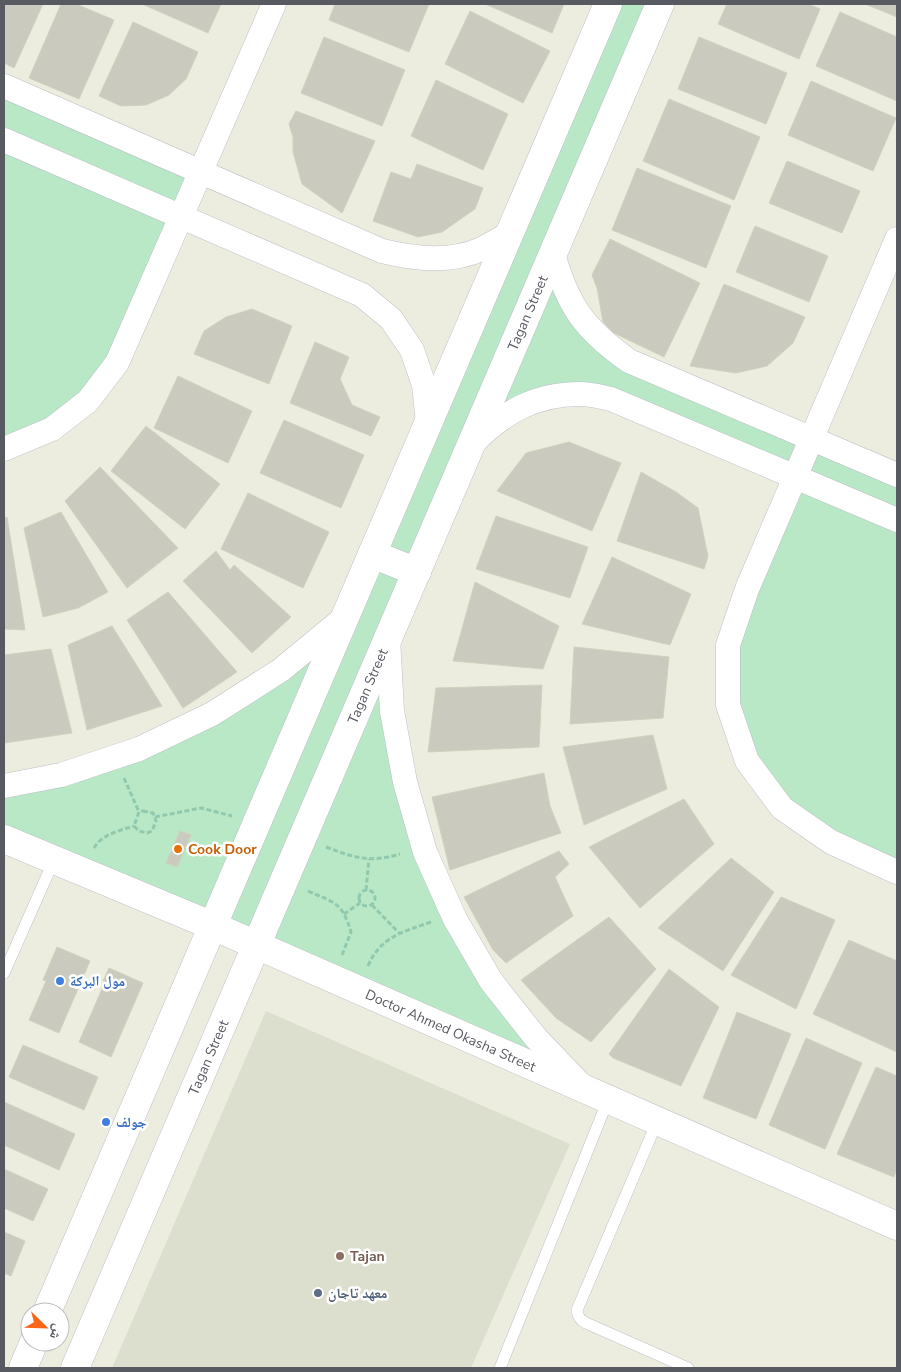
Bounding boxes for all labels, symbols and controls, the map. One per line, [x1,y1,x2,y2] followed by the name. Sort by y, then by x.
[503,272,552,354] street label: Tagan Street
[343,645,392,727] street label: Tagan Street
[188,840,257,859] place label: Cook Door
[172,843,184,855] marker: Cook Door
[70,972,125,991] place label: مول البركة
[54,975,66,987] marker: مول البركة
[362,985,539,1076] street label: Doctor Ahmed Okasha Street
[184,1017,233,1098] street label: Tagan Street
[116,1113,147,1132] place label: جولف
[100,1116,112,1128] marker: جولف
[350,1247,385,1266] place label: Tajan
[334,1250,346,1262] marker: Tajan
[328,1284,387,1303] place label: معهد تاجان
[312,1287,324,1299] marker: معهد تاجان
[20,1302,70,1352] north arrow
[45,1321,68,1343] text: ش

